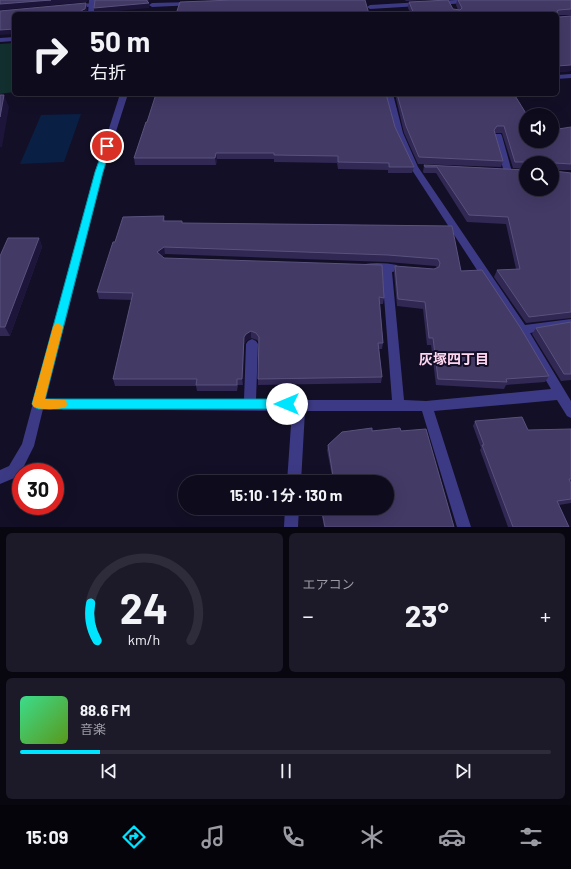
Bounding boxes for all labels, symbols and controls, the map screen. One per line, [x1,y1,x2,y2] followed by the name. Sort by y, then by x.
[90,24,150,58] text: 50 m
[24,28,76,80] icon: right
[90,61,126,83] text: 右折
[519,108,559,196] map controls
[519,108,559,148] button: sound
[90,129,124,163] pin
[96,135,118,157] icon: arrive
[519,156,559,196] button: search
[419,350,489,367] district label: 灰塚四丁目
[266,383,308,425] position arrow
[12,463,64,515] speed limit sign: 30
[230,486,342,504] text: 15:10 · 1 分 · 130 m
[303,576,355,592] text: エアコン
[120,581,168,631] text: 24
[405,597,449,633] text: 23°
[303,602,314,628] text: −
[540,602,551,628] text: +
[128,630,160,647] text: km/h
[80,701,130,719] text: 88.6 FM
[80,721,106,737] text: 音楽
[98,760,120,782] icon: previous
[275,760,297,782] icon: pause
[452,760,474,782] icon: next
[120,823,148,851] icon: directions
[199,823,227,851] icon: music
[279,823,307,851] icon: phone
[358,823,386,851] icon: climate
[438,823,466,851] icon: car
[517,823,545,851] icon: filters
[26,826,68,848] text: 15:09

